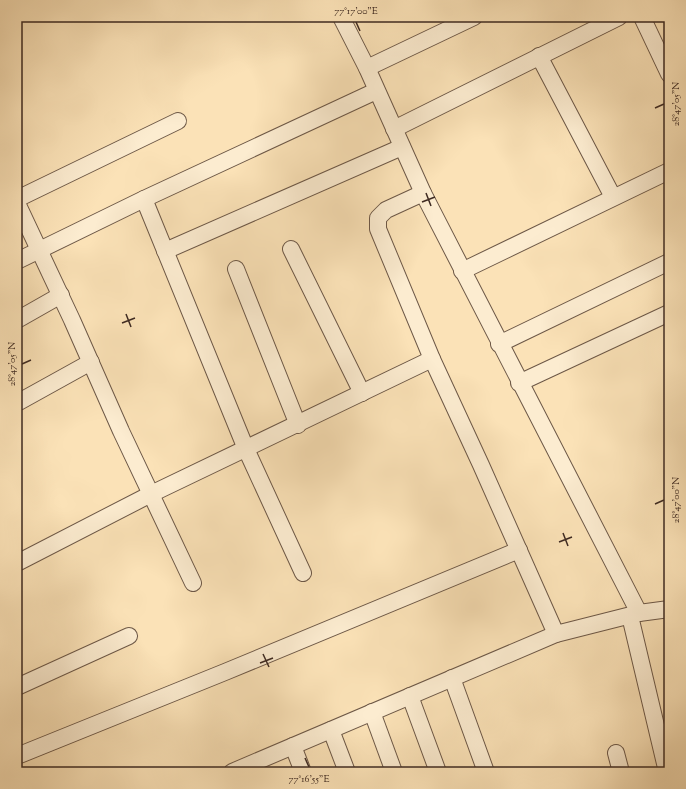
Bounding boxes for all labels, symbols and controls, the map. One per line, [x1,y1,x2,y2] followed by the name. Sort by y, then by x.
[334,4,378,19] text: 77°17'00"E
[669,82,684,126] text: 28°47'05"N
[5,342,20,386] text: 28°47'05"N
[669,477,684,523] text: 28°47'00"N
[289,772,329,787] text: 77°16'55"E

